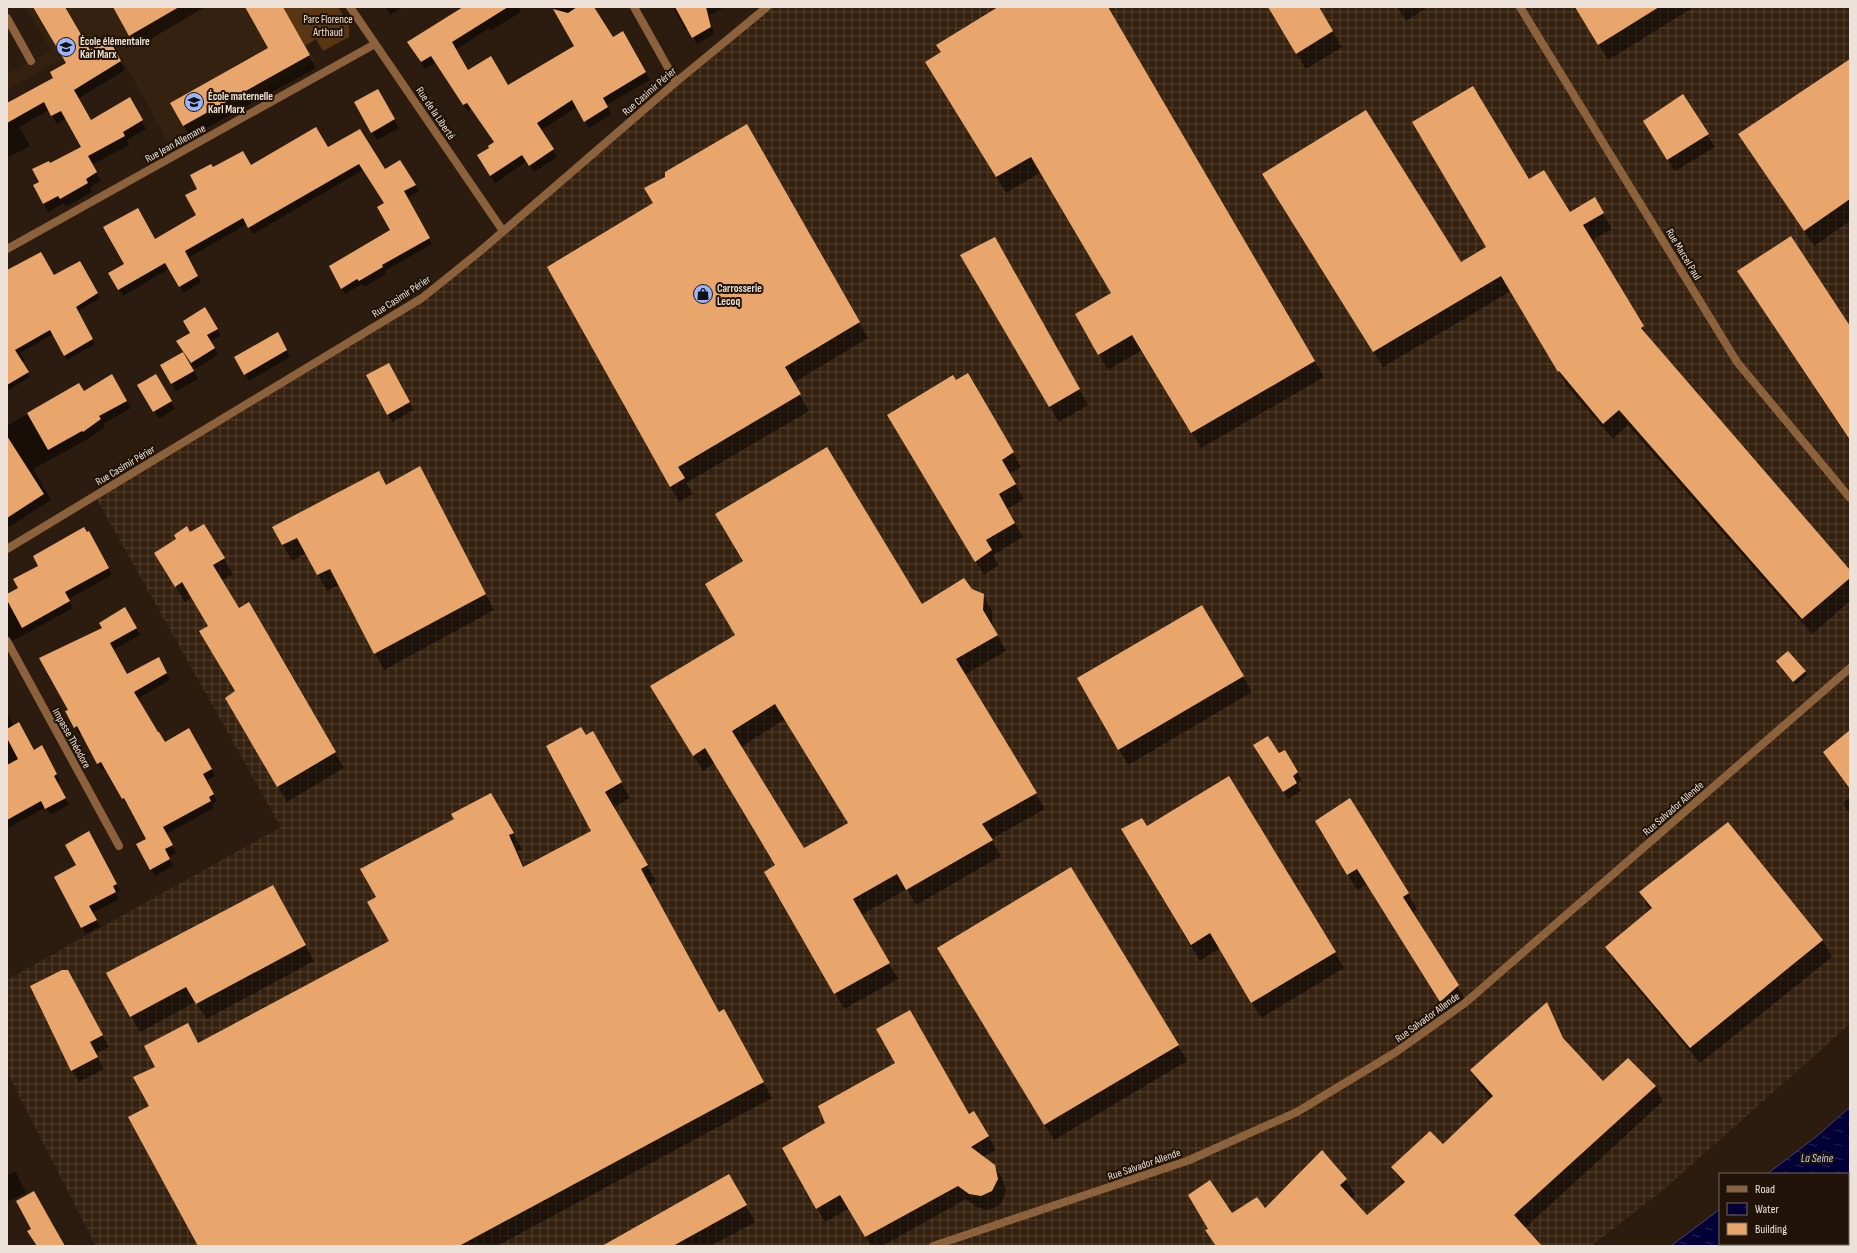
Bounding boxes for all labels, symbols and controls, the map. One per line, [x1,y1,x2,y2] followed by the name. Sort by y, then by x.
[303,13,353,39] park label: Parc Florence Arthaud
[80,35,150,61] place label: École élémentaire Karl Marx
[55,36,77,58] school or university icon: École élémentaire Karl Marx
[620,64,679,118] street label: Rue Casimir Périer
[413,84,458,142] street label: Rue de la Liberté
[208,90,273,116] place label: École maternelle Karl Marx
[183,91,205,113] school or university icon: École maternelle Karl Marx
[143,122,208,165] street label: Rue Jean Allemane
[1663,226,1704,282] street label: Rue Marcel Paul
[370,273,433,320] street label: Rue Casimir Périer
[717,282,762,308] place label: Carrosserie Lecoq
[692,283,714,305] shop icon: Carrosserie Lecoq
[93,443,157,488] street label: Rue Casimir Périer
[50,706,93,771] street label: Impasse Théodore
[1640,778,1706,838] street label: Rue Salvador Allende
[1393,990,1462,1045] street label: Rue Salvador Allende
[1106,1146,1182,1183] street label: Rue Salvador Allende
[1801,1151,1834,1166] water label: La Seine
[1719,1173,1849,1245] legend
[1755,1182,1775,1197] text: Road
[1755,1202,1779,1217] text: Water
[1755,1222,1787,1237] text: Building

